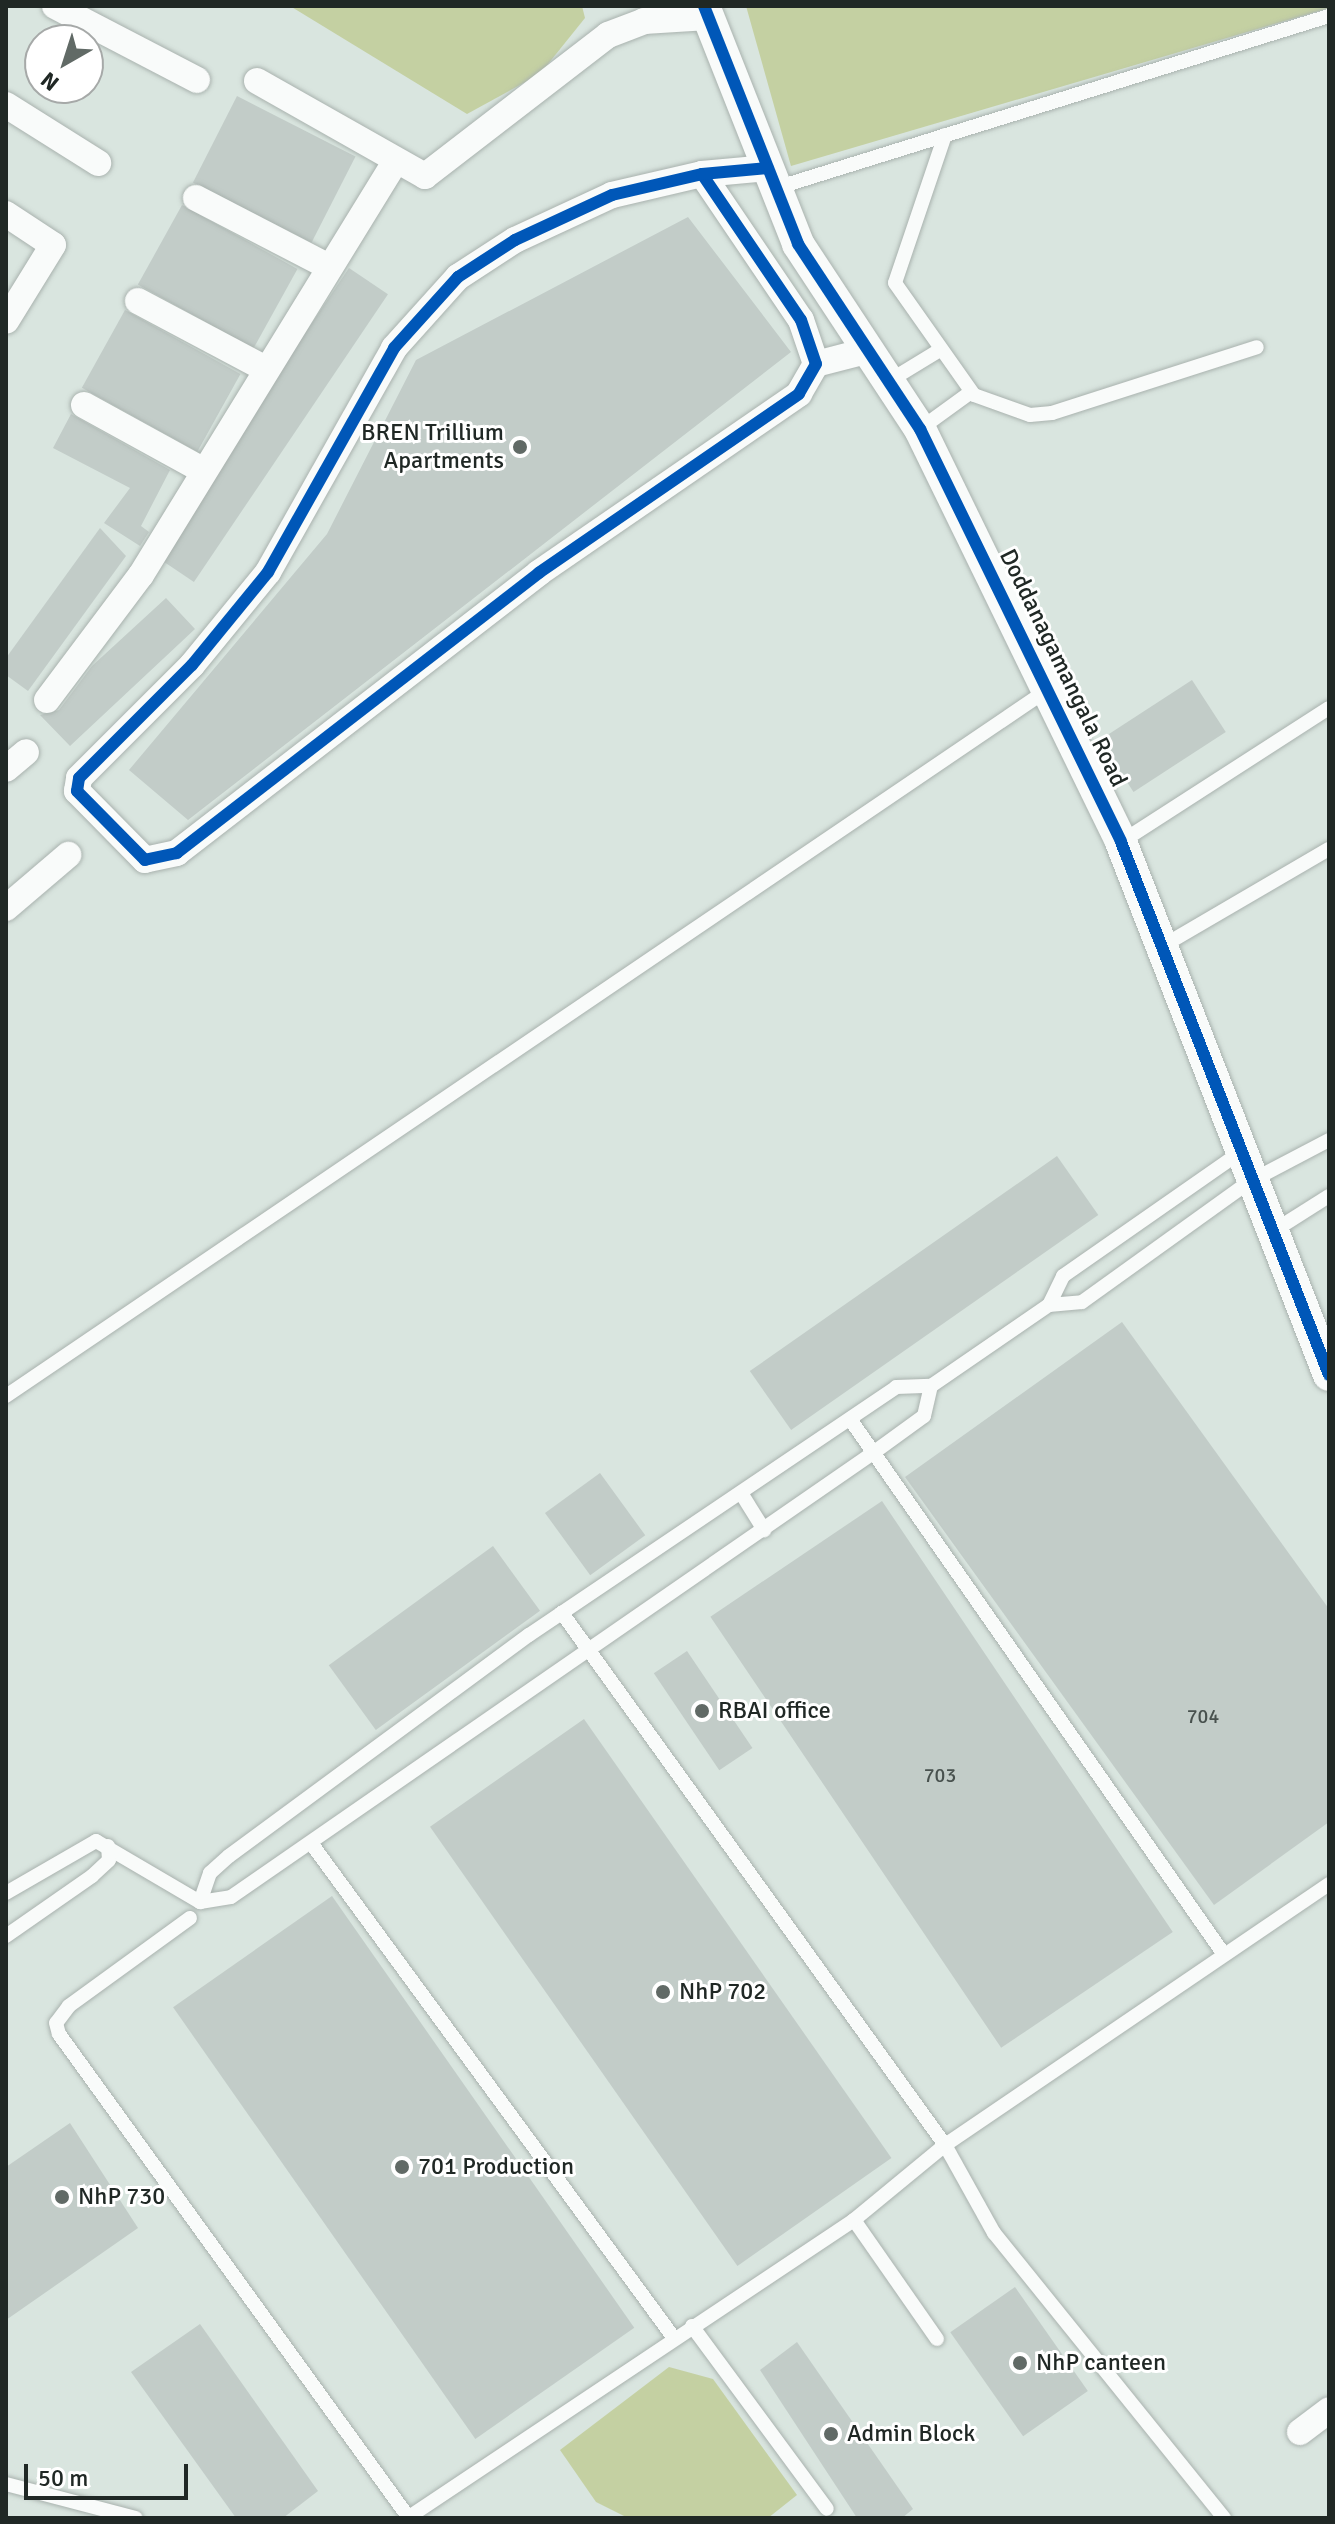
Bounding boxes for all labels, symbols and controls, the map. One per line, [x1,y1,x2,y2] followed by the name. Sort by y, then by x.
[24,24,104,104] north arrow
[35,66,64,97] text: N
[361,419,504,475] place label: BREN Trillium Apartments
[511,438,529,456] marker: BREN Trillium Apartments
[993,544,1133,792] street label: Doddanagamangala Road
[718,1697,831,1725] place label: RBAI office
[693,1702,711,1720] marker: RBAI office
[1187,1704,1219,1728] house number: 704
[924,1763,956,1787] house number: 703
[679,1978,766,2006] place label: NhP 702
[654,1983,672,2001] marker: NhP 702
[418,2153,574,2181] place label: 701 Production
[393,2158,411,2176] marker: 701 Production
[78,2183,165,2211] place label: NhP 730
[53,2188,71,2206] marker: NhP 730
[1036,2349,1166,2377] place label: NhP canteen
[1011,2354,1029,2372] marker: NhP canteen
[847,2420,975,2448] place label: Admin Block
[822,2425,840,2443] marker: Admin Block
[28,2448,192,2498] scale bar
[38,2463,88,2493] text: 50 m

